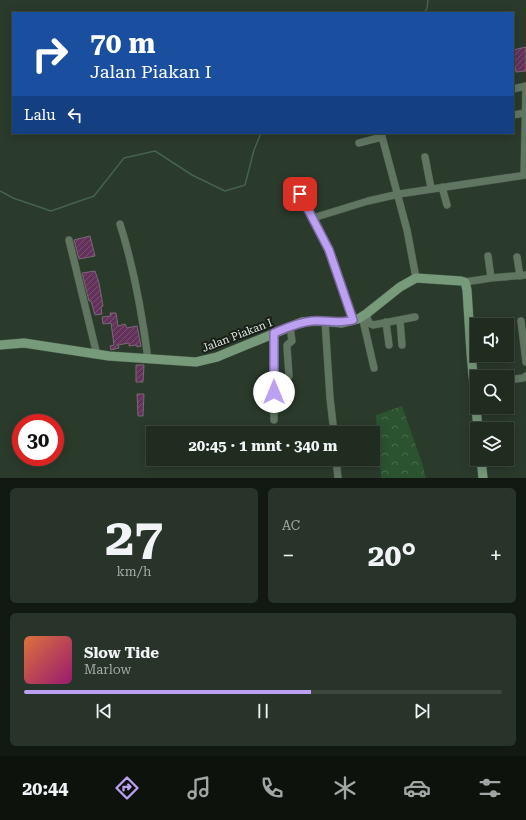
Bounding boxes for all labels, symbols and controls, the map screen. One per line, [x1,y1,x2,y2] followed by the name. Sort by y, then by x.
[90,27,155,60] text: 70 m
[24,28,76,80] icon: right
[90,61,212,82] text: Jalan Piakan I
[64,104,86,126] icon: left
[24,106,56,124] text: Lalu
[283,177,317,211] pin
[289,183,311,205] icon: arrive
[200,316,274,355] street label: Jalan Piakan I
[470,318,514,466] map controls
[470,318,514,362] button: sound
[470,370,514,414] button: search
[253,371,295,413] position arrow
[12,414,64,466] speed limit sign: 30
[470,422,514,466] button: layers
[188,437,338,455] text: 20:45 · 1 mnt · 340 m
[105,507,163,568] text: 27
[282,518,300,533] text: AC
[368,538,416,573] text: 20°
[282,543,294,568] text: −
[490,543,502,568] text: +
[117,564,151,579] text: km/h
[84,644,159,662] text: Slow Tide
[84,662,131,677] text: Marlow
[93,700,115,722] icon: previous
[252,700,274,722] icon: pause
[411,700,433,722] icon: next
[113,774,141,802] icon: directions
[185,774,213,802] icon: music
[258,774,286,802] icon: phone
[331,774,359,802] icon: climate
[403,774,431,802] icon: car
[476,774,504,802] icon: filters
[22,778,68,799] text: 20:44

